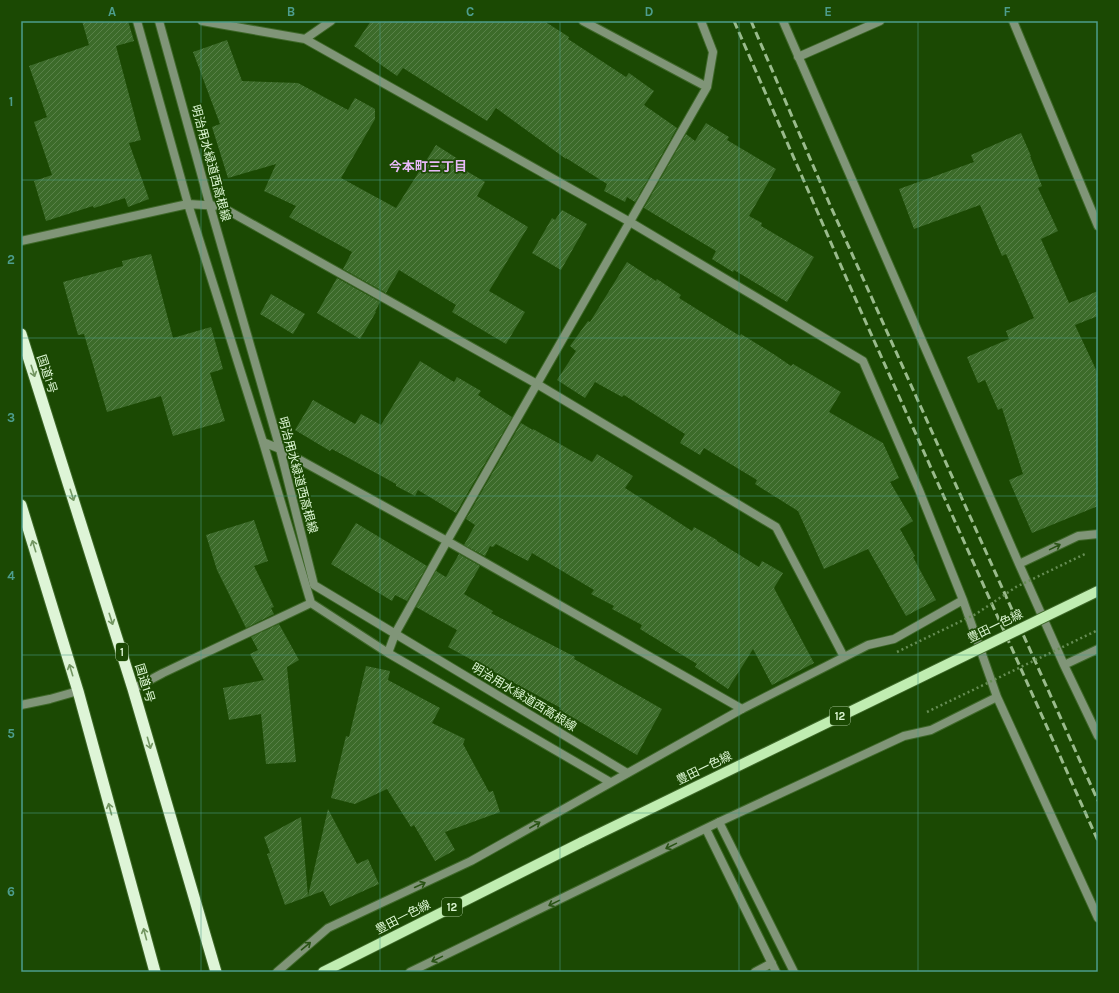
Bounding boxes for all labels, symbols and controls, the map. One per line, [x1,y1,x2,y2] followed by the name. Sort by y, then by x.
[108,4,116,19] text: A
[287,4,295,19] text: B
[466,4,474,19] text: C
[645,4,654,19] text: D
[824,4,832,19] text: E
[1003,4,1011,19] text: F
[9,94,13,109] text: 1
[189,103,233,223] street label: 明治用水緑道西高根線
[389,159,467,174] district label: 今本町三丁目
[7,252,15,267] text: 2
[34,353,60,395] street label: 国道1号
[30,364,37,377] one-way arrow
[7,410,15,425] text: 3
[276,415,320,535] street label: 明治用水緑道西高根線
[69,488,76,501] one-way arrow
[30,540,37,553] one-way arrow
[1048,543,1060,550] one-way arrow
[7,568,15,583] text: 4
[965,607,1025,645] street label: 豊田一色線
[108,612,115,625] one-way arrow
[116,643,128,661] road number: 1
[469,660,579,734] street label: 明治用水緑道西高根線
[132,662,158,704] street label: 国道1号
[67,665,75,677] one-way arrow
[830,707,850,725] road number: 12
[7,726,15,741] text: 5
[146,737,153,750] one-way arrow
[674,749,734,787] street label: 豊田一色線
[106,803,113,816] one-way arrow
[529,820,541,828] one-way arrow
[665,843,677,850] one-way arrow
[413,881,425,888] one-way arrow
[7,884,15,899] text: 6
[373,897,433,937] street label: 豊田一色線
[442,898,462,916] road number: 12
[548,900,560,907] one-way arrow
[141,928,148,941] one-way arrow
[301,942,311,951] one-way arrow
[431,956,443,963] one-way arrow

